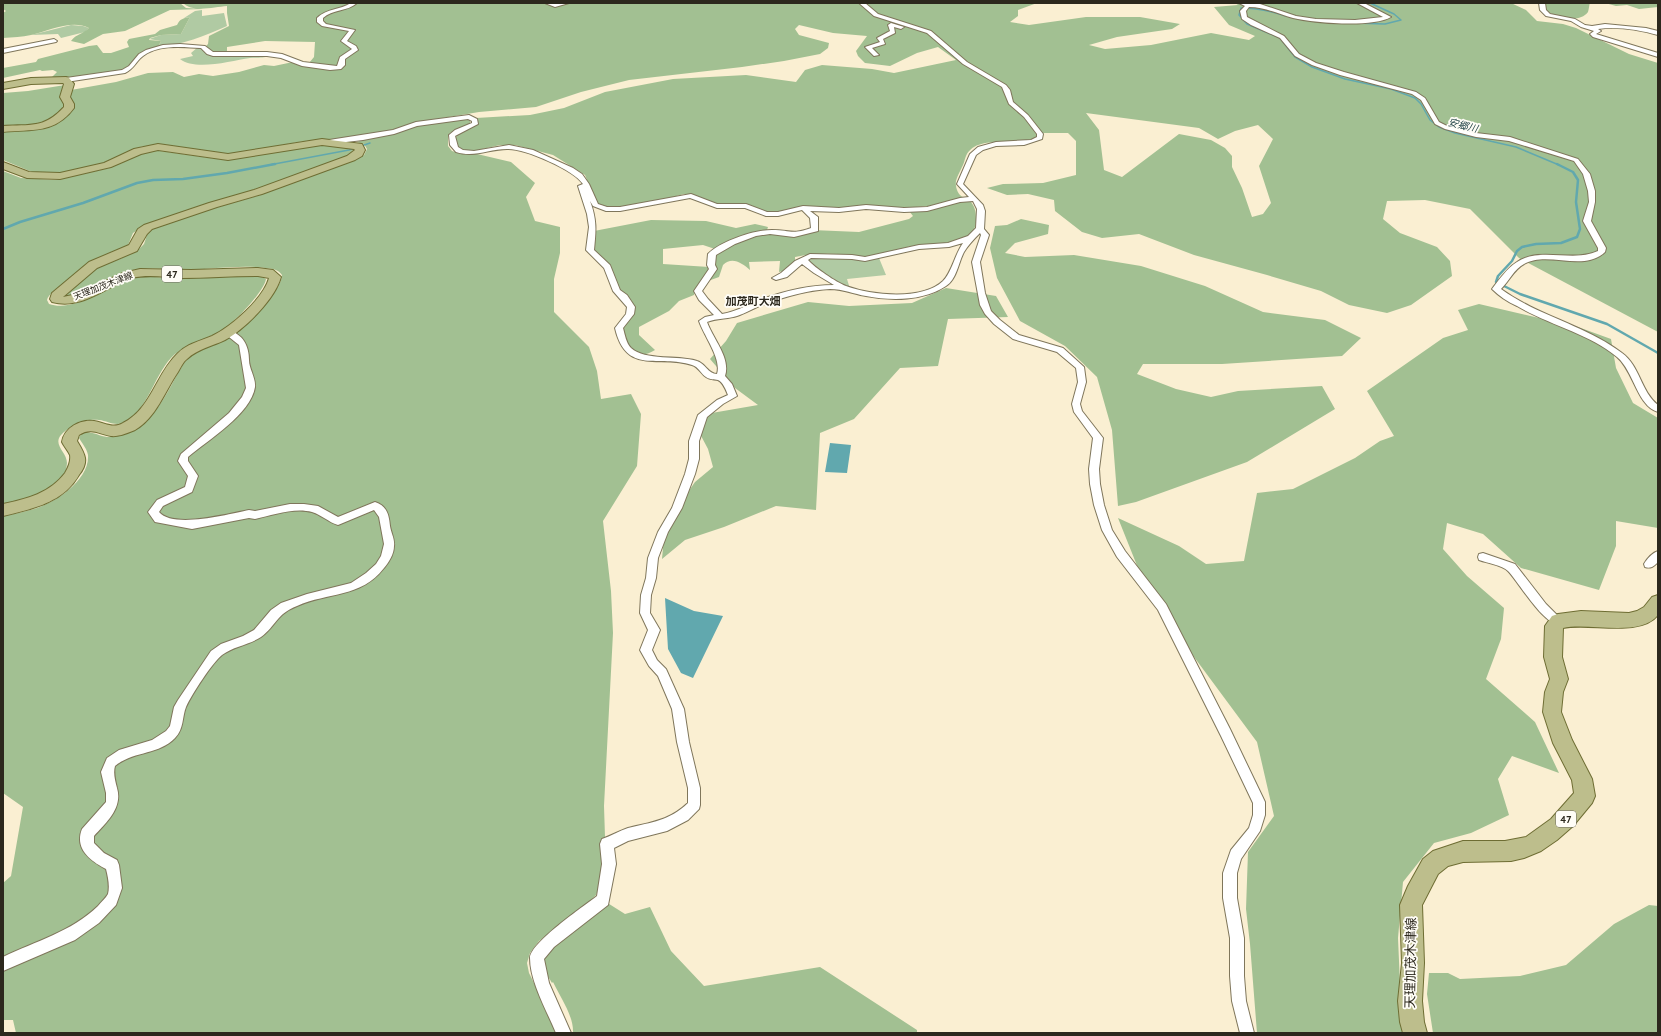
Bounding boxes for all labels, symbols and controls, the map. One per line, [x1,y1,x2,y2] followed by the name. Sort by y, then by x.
[1447,116,1480,136] water label: 安郷川
[162,266,182,282] road number: 47
[71,269,135,302] street label: 天理加茂木津線
[726,294,781,308] district label: 加茂町大畑
[1556,811,1576,827] road number: 47
[1401,917,1420,1009] street label: 天理加茂木津線

